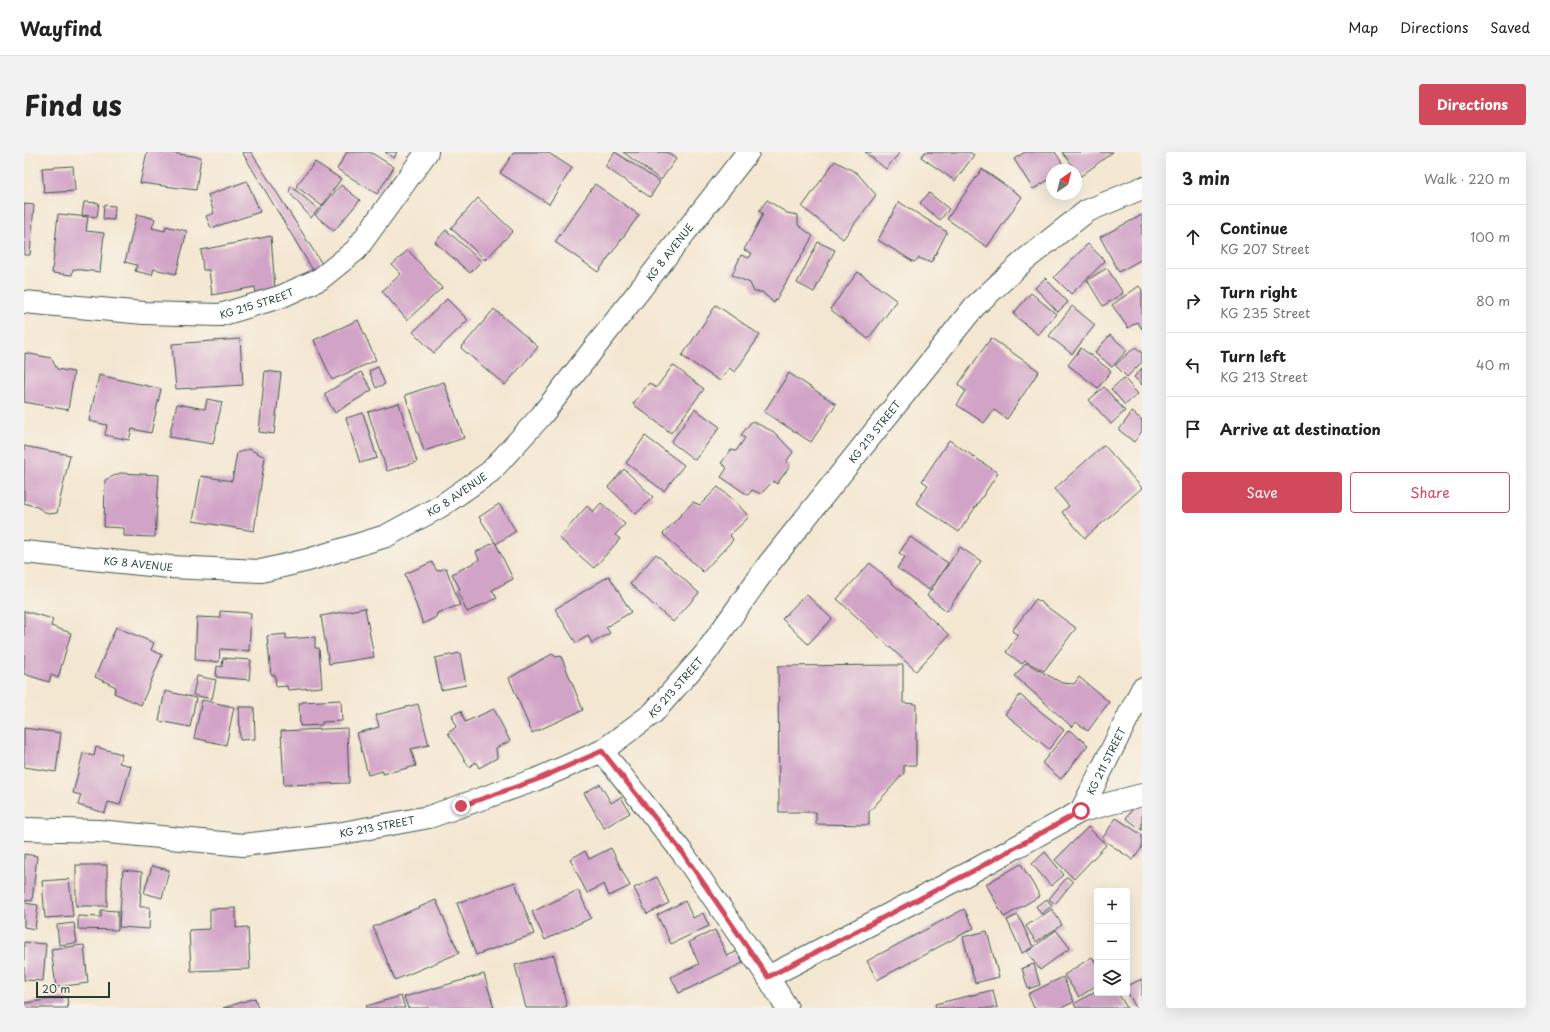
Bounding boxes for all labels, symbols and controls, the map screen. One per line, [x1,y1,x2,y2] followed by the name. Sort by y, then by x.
[20,14,102,42] text: Wayfind
[1348,17,1378,38] text: Map
[1400,17,1468,38] text: Directions
[1490,17,1530,38] text: Saved
[24,83,122,126] text: Find us
[1419,84,1526,125] button: Directions
[1046,164,1082,200] north arrow
[1182,165,1230,191] text: 3 min
[1424,169,1510,188] text: Walk · 220 m
[1220,216,1288,239] text: Continue
[642,220,696,284] street label: KG 8 AVENUE
[1182,226,1204,248] icon: ahead
[1470,227,1510,246] text: 100 m
[1220,239,1310,258] text: KG 207 Street
[1220,280,1297,303] text: Turn right
[218,284,296,322] street label: KG 215 STREET
[1182,290,1204,312] icon: right
[1476,291,1510,310] text: 80 m
[1220,303,1310,322] text: KG 235 Street
[1220,344,1286,367] text: Turn left
[1182,354,1204,376] icon: left
[1476,355,1510,374] text: 40 m
[1220,367,1308,386] text: KG 213 Street
[844,397,904,466] street label: KG 213 STREET
[1220,417,1381,440] text: Arrive at destination
[1182,418,1204,440] icon: arrive
[424,468,490,519] street label: KG 8 AVENUE
[1182,472,1342,513] button: Save
[1350,472,1510,513] button: Share
[103,552,174,574] street label: KG 8 AVENUE
[645,653,706,721] street label: KG 213 STREET
[1082,724,1129,797] street label: KG 211 STREET
[452,797,470,815] route end
[1072,802,1090,820] route start
[338,812,416,840] street label: KG 213 STREET
[1094,888,1130,996] map controls
[1094,888,1130,924] button: +
[1094,924,1130,960] button: −
[1094,960,1130,996] button: layers
[36,980,110,999] scale bar
[42,980,70,997] text: 20 m

